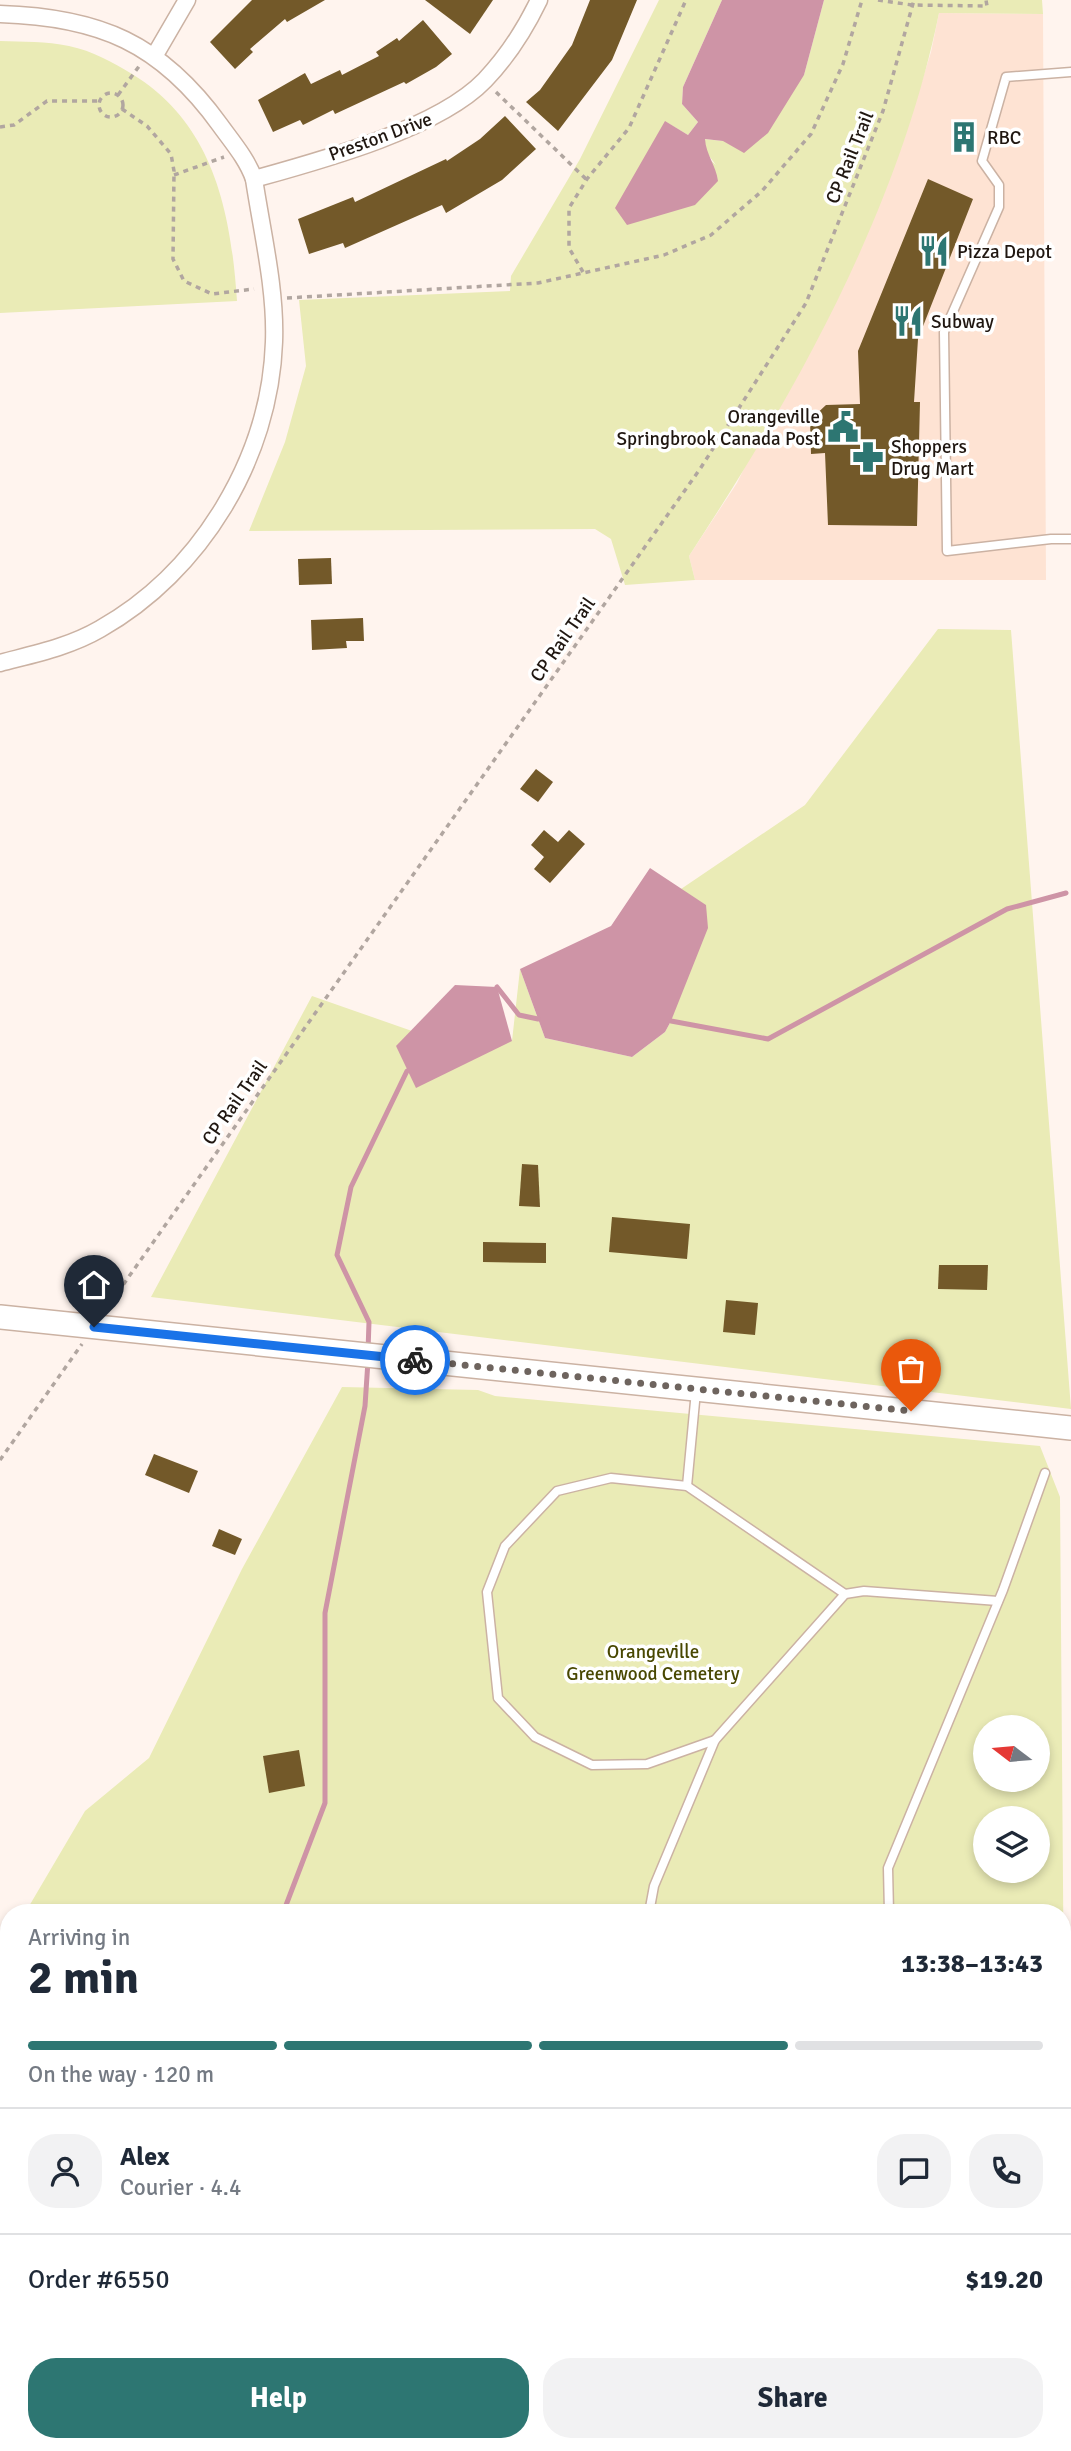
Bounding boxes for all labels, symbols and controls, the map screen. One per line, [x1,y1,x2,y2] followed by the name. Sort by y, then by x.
[325,107,435,167] street label: Preston Drive
[820,107,879,207] street label: CP Rail Trail
[947,120,981,154] building icon: RBC
[987,126,1021,150] place label: RBC
[917,234,951,268] restaurant icon: Pizza Depot
[957,240,1052,264] place label: Pizza Depot
[891,304,925,338] restaurant icon: Subway
[931,310,994,334] place label: Subway
[617,405,820,451] place label: Orangeville Springbrook Canada Post
[826,410,860,444] public building icon: Orangeville Springbrook Canada Post
[891,435,974,481] place label: Shoppers Drug Mart
[851,440,885,474] pharmacy icon: Shoppers Drug Mart
[525,593,601,687] street label: CP Rail Trail
[197,1056,273,1150] street label: CP Rail Trail
[64,1255,124,1327] pin
[75,1266,113,1304] icon: home
[380,1325,450,1395] courier
[881,1339,941,1411] pin
[396,1341,434,1379] icon: bike
[892,1350,930,1388] icon: bag
[566,1640,740,1686] park label: Orangeville Greenwood Cemetery
[973,1715,1050,1792] north arrow
[973,1715,1050,1883] map controls
[973,1806,1050,1883] button: layers
[28,1923,130,1952] text: Arriving in
[901,1948,1043,1980] text: 13:38–13:43
[28,1950,139,2006] text: 2 min
[28,2060,214,2089] text: On the way · 120 m
[28,2134,102,2208] button: person
[877,2134,951,2208] button: chat
[969,2134,1043,2208] button: phone
[120,2141,170,2173] text: Alex
[120,2173,241,2202] text: Courier · 4.4
[28,2264,169,2296] text: Order #6550
[965,2264,1043,2296] text: $19.20
[28,2358,529,2438] button: Help
[543,2358,1043,2438] button: Share

